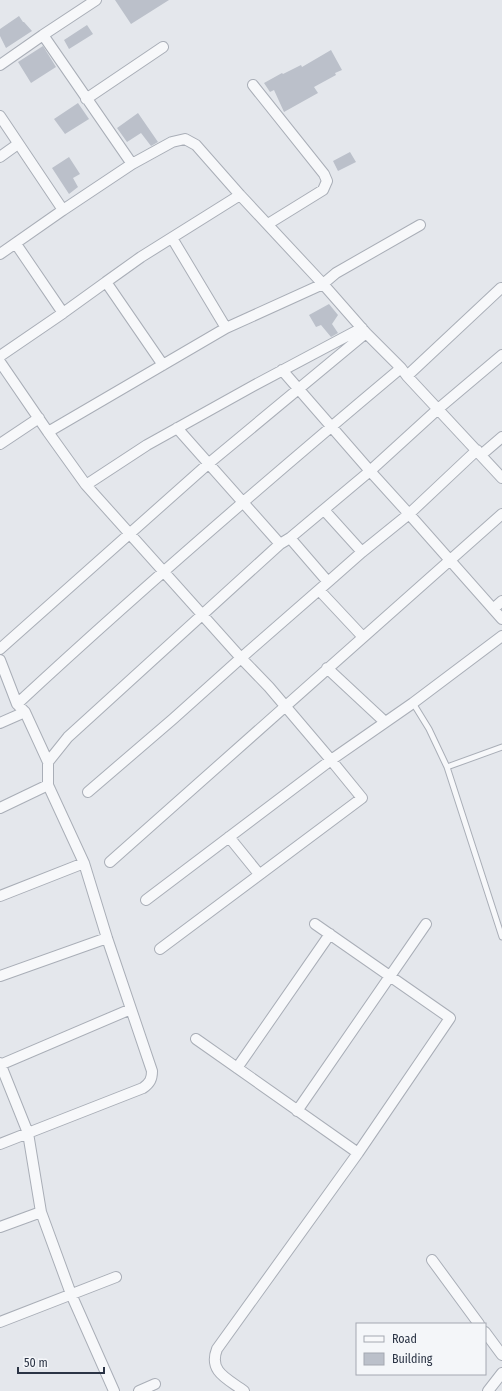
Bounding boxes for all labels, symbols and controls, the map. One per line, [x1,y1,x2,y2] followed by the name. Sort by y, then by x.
[356,1323,486,1375] legend
[392,1332,417,1346] text: Road
[18,1349,104,1375] scale bar
[392,1352,433,1366] text: Building
[24,1356,48,1370] text: 50 m

